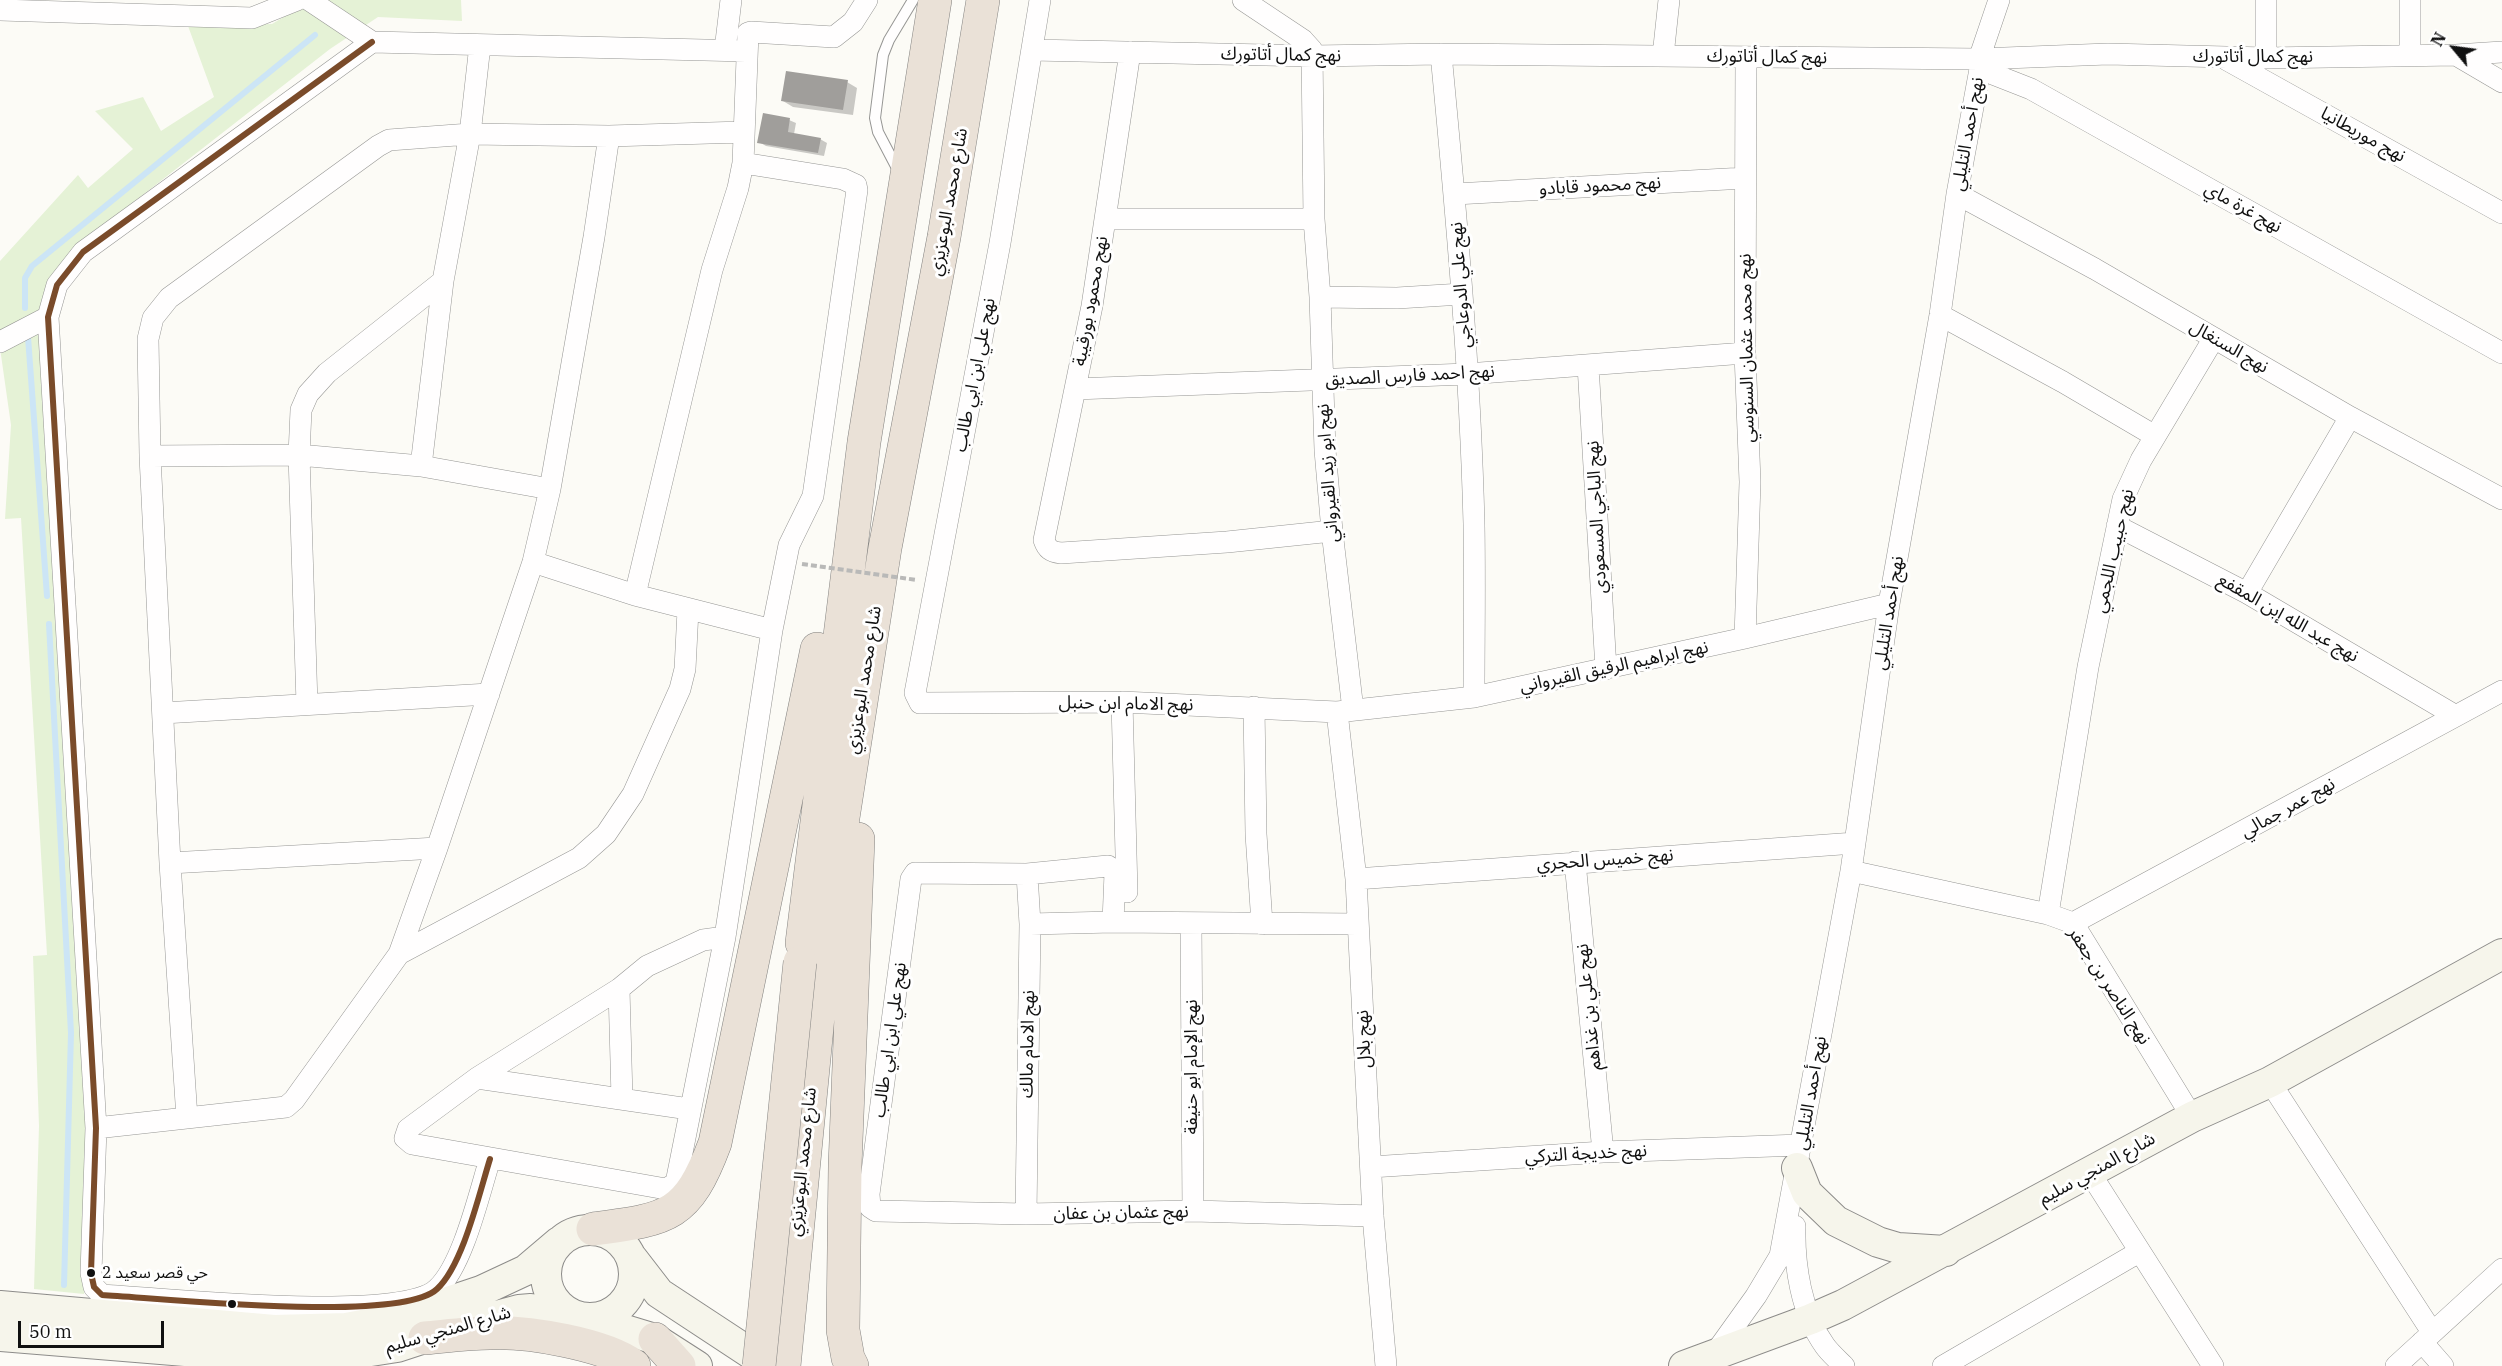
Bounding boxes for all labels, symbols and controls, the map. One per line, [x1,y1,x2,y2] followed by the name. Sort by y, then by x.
[2424,18,2484,78] north arrow
[2426,29,2450,50] text: N
[1221,43,1341,67] street label: نهج كمال أتاتورك
[1707,45,1827,69] street label: نهج كمال أتاتورك
[2193,46,2313,68] street label: نهج كمال أتاتورك
[1947,75,1989,193] street label: نهج أحمد التليلي
[2317,103,2409,167] street label: نهج موريطانيا
[925,126,973,278] street label: شارع محمد البوعزيزي
[1538,172,1662,200] street label: نهج محمود قابادو
[2201,178,2285,238] street label: نهج غرة ماي
[1446,221,1476,349] street label: نهج علي الدوعاجي
[1069,234,1113,368] street label: نهج محمود بورقيبة
[1735,253,1759,443] street label: نهج محمد عثمان السنوسي
[949,296,1001,454] street label: نهج علي ابن ابي طالب
[2186,316,2272,378] street label: نهج السنغال
[1325,361,1495,391] street label: نهج احمد فارس الصديق
[1312,403,1344,543] street label: نهج ابو زيد القيرواني
[1582,440,1612,594] street label: نهج الباجي المسعودي
[2089,487,2139,615] street label: نهج حبيب اللجمي
[1869,554,1909,672] street label: نهج أحمد التليلي
[2214,569,2362,667] street label: نهج عبد الله إبن المقفع
[842,604,886,756] street label: شارع محمد البوعزيزي
[1518,636,1710,698] street label: نهج ابراهيم الرقيق القيرواني
[1058,692,1194,716] street label: نهج الامام ابن حنبل
[2237,773,2339,843] street label: نهج عمر جمالي
[1536,844,1674,876] street label: نهج خميس الحجري
[2063,923,2155,1049] street label: نهج الناصر بن جعفر
[1572,943,1606,1071] street label: نهج علي بن غذاهم
[868,961,912,1119] street label: نهج علي ابن ابي طالب
[1016,990,1040,1098] street label: نهج الامام مالك
[1181,999,1203,1135] street label: نهج الإمام ابو حنيفة
[1352,1009,1376,1069] street label: نهج بلال
[1790,1034,1832,1152] street label: نهج أحمد التليلي
[784,1086,822,1238] street label: شارع محمد البوعزيزي
[2035,1128,2159,1210] street label: شارع المنجي سليم
[1524,1140,1648,1168] street label: نهج خديجة التركي
[1053,1201,1189,1225] street label: نهج عثمان بن عفان
[102,1263,208,1283] place label: 2 حي قصر سعيد
[85,1267,97,1279] marker: 2 حي قصر سعيد
[226,1298,238,1310] unlabelled marker
[383,1302,513,1358] street label: شارع المنجي سليم
[21,1309,166,1347] scale bar
[29,1320,72,1343] text: 50 m

